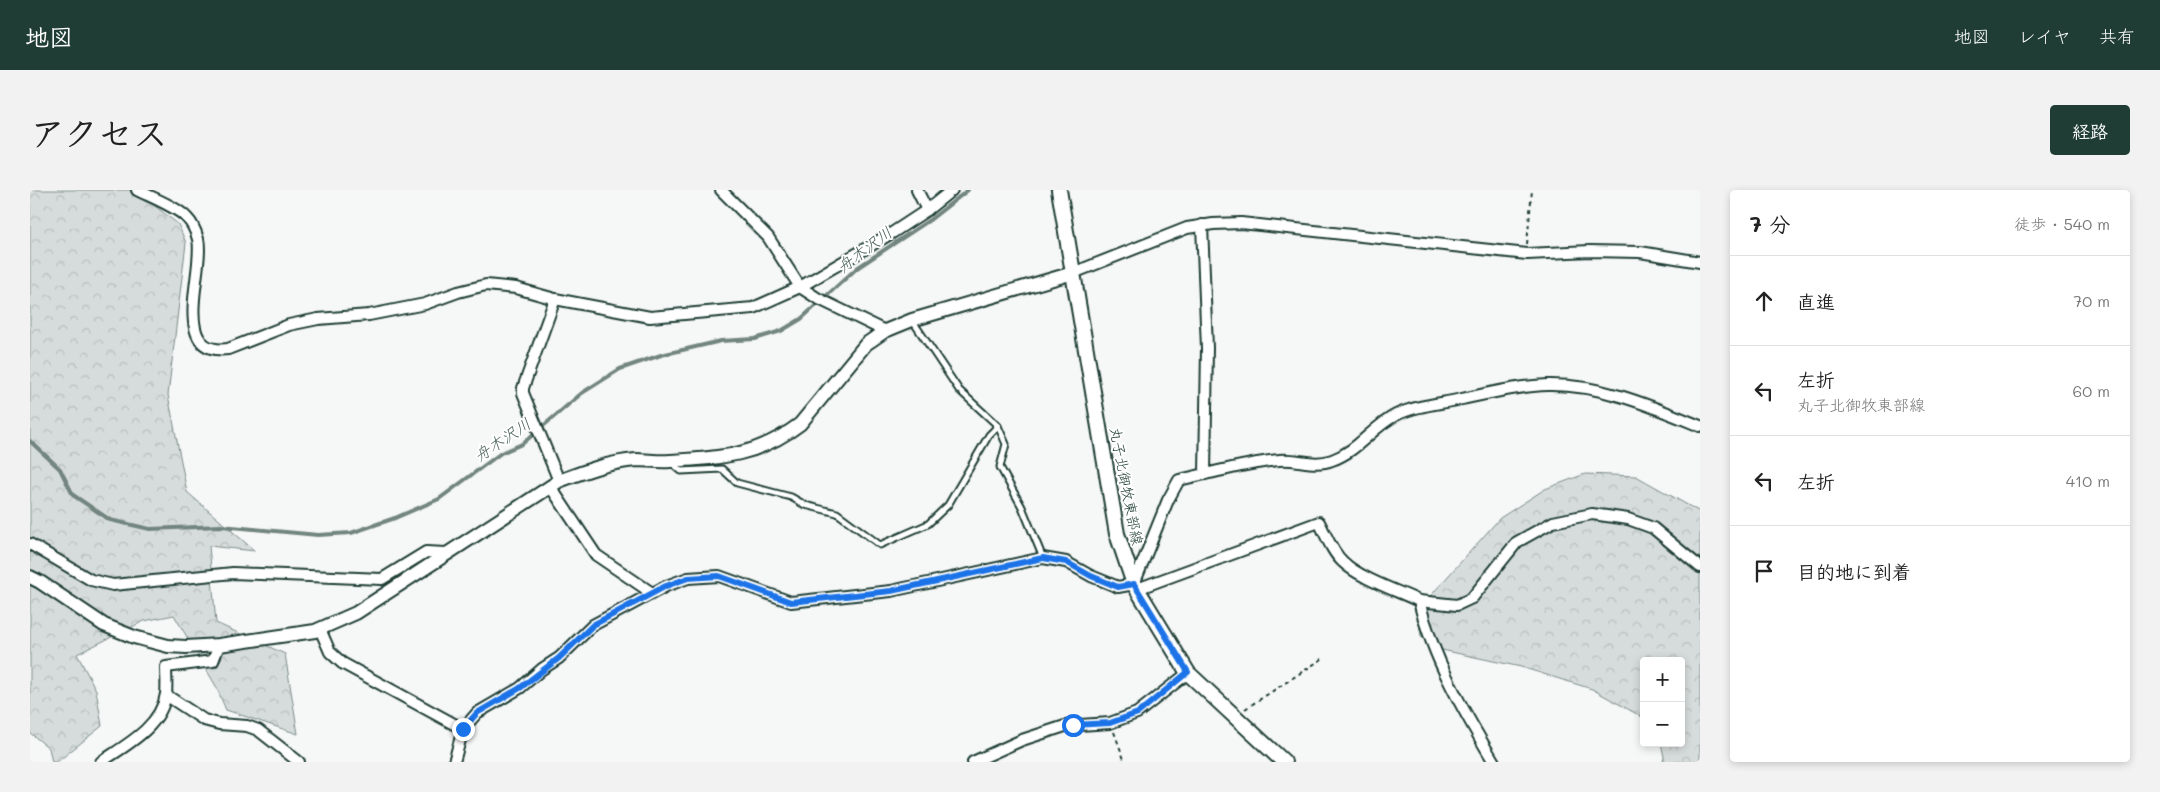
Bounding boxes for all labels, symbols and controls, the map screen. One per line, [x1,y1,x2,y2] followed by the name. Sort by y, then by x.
[25,21,73,52] text: 地図
[1954,24,1990,48] text: 地図
[2018,24,2071,48] text: レイヤ
[2099,24,2135,48] text: 共有
[2050,105,2130,155] button: 経路
[30,109,168,155] text: アクセス
[1750,210,1790,237] text: 7 分
[2014,213,2110,234] text: 徒歩 · 540 m
[832,221,896,277] water label: 舟木沢川
[1750,287,1778,315] icon: ahead
[1797,289,1835,314] text: 直進
[2073,290,2110,311] text: 70 m
[1797,367,1835,392] text: 左折
[1750,377,1778,405] icon: left
[2073,380,2110,401] text: 60 m
[1797,394,1925,415] text: 丸子北御牧東部線
[470,412,534,466] water label: 舟木沢川
[1106,425,1148,547] street label: 丸子北御牧東部線
[1750,467,1778,495] icon: left
[1797,469,1835,494] text: 左折
[2066,470,2110,491] text: 410 m
[1750,557,1778,585] icon: arrive
[1797,559,1911,584] text: 目的地に到着
[1640,657,1685,747] map controls
[1640,657,1685,702] button: +
[1640,702,1685,747] button: −
[1062,714,1085,737] route start
[452,718,475,741] route end

